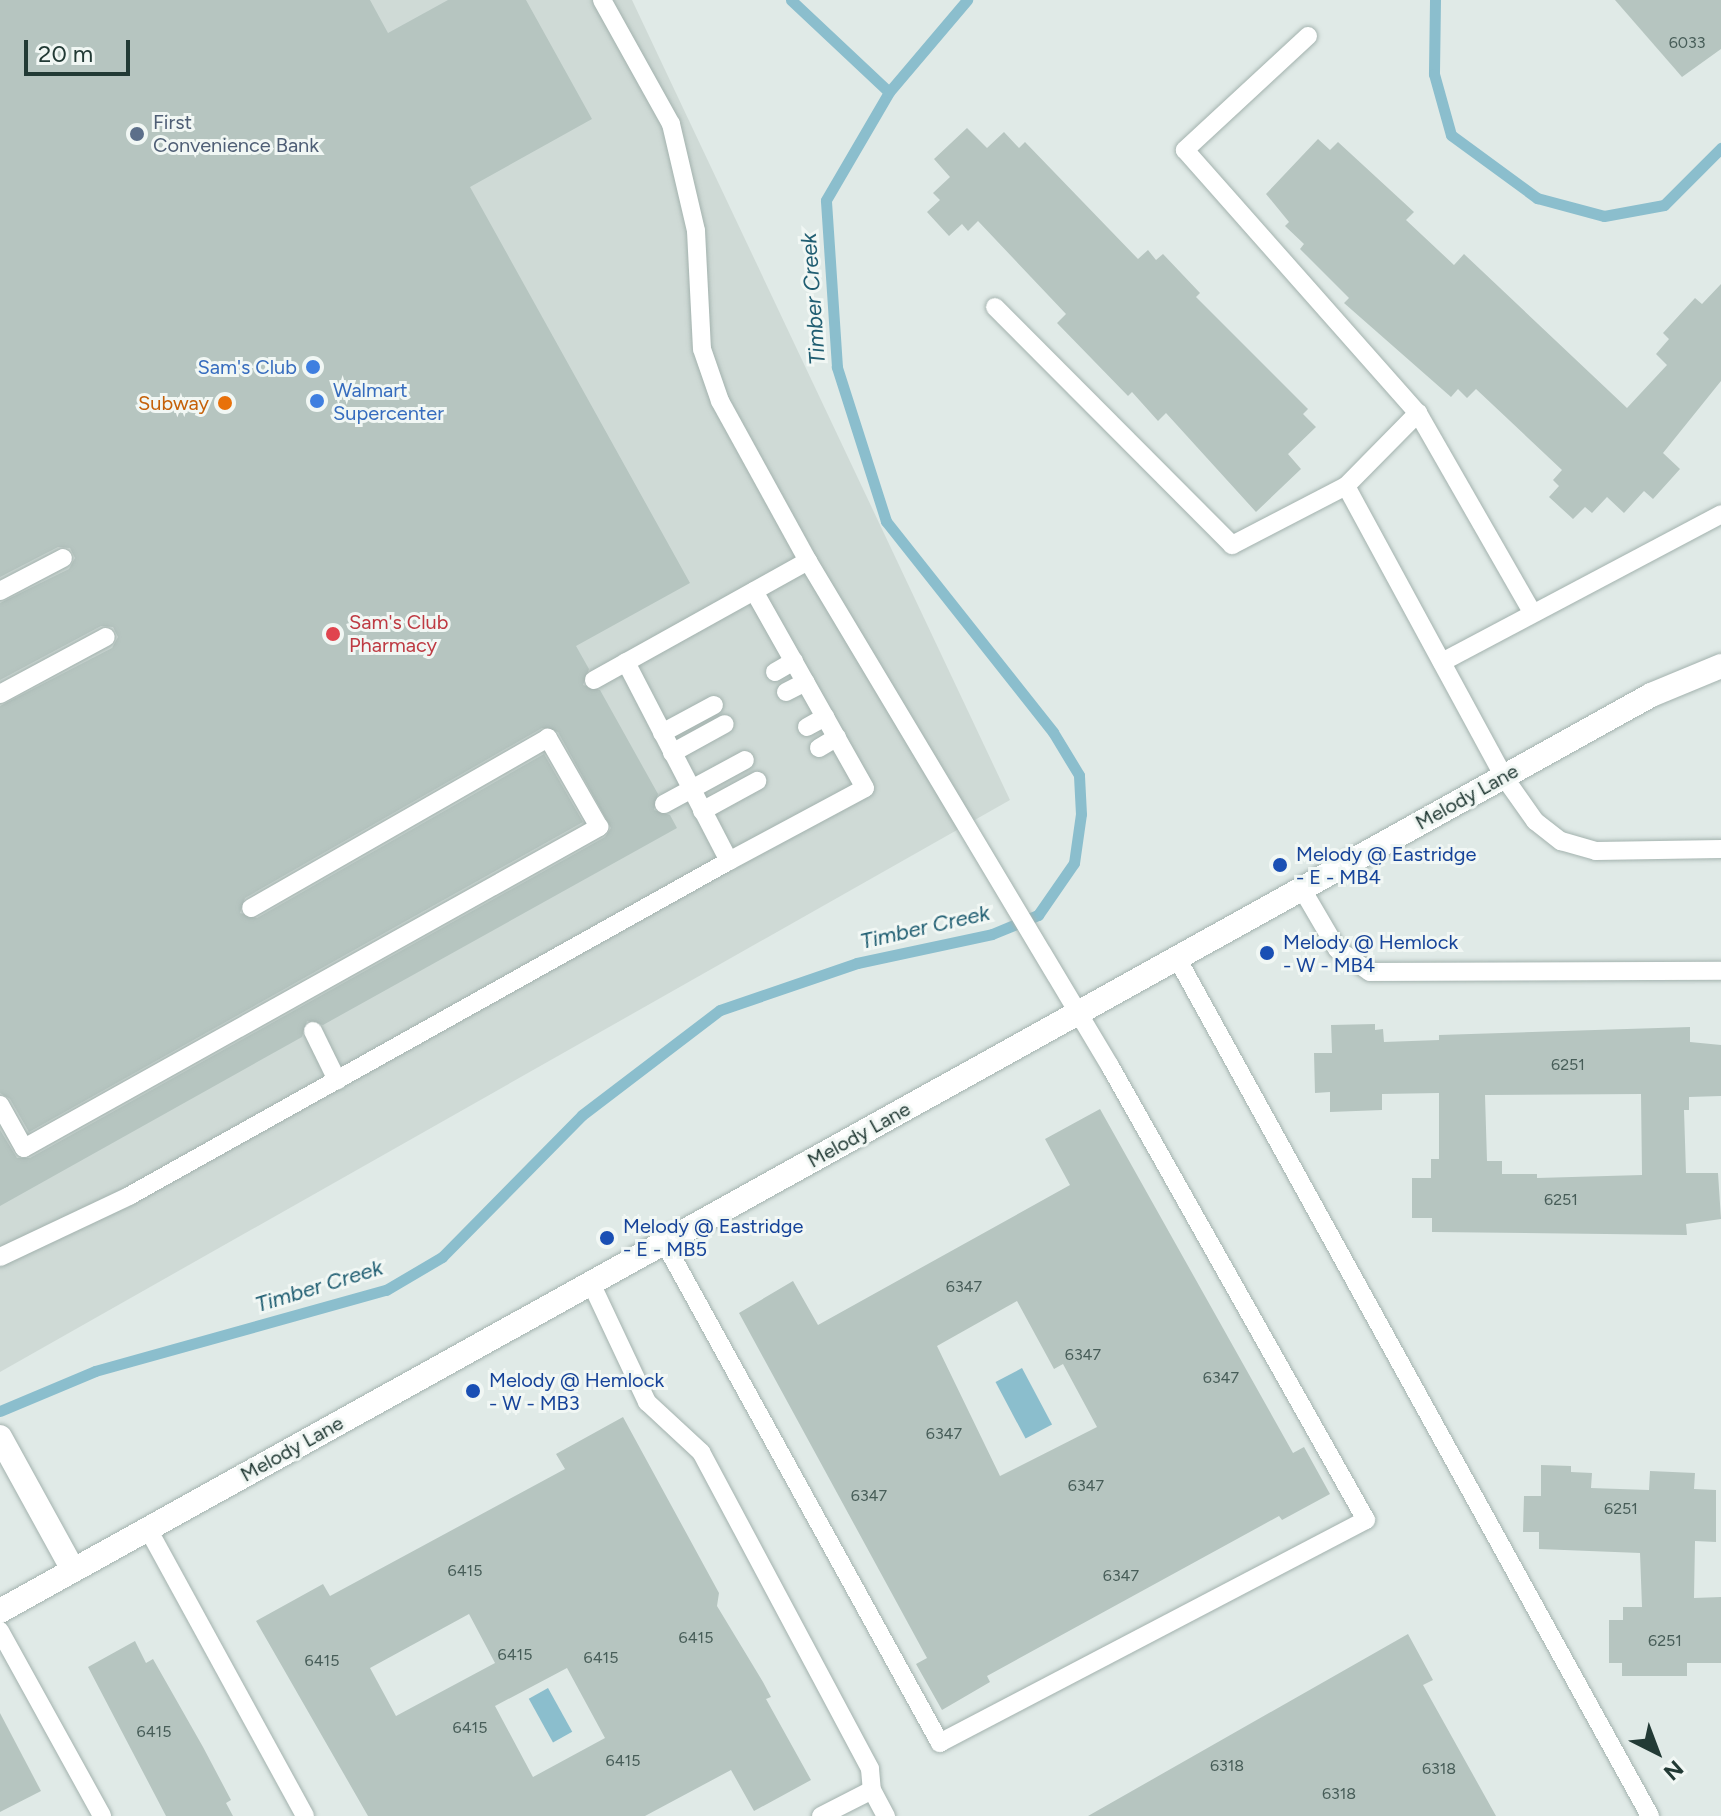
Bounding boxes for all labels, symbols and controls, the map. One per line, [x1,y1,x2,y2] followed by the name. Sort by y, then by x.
[28,24,134,74] scale bar
[1669,33,1705,53] house number: 6033
[38,39,93,68] text: 20 m
[153,110,319,157] place label: First Convenience Bank
[128,125,146,143] marker: First Convenience Bank
[795,232,831,366] water label: Timber Creek
[198,355,297,379] place label: Sam's Club
[304,358,322,376] marker: Sam's Club
[333,378,444,425] place label: Walmart Supercenter
[138,391,209,415] place label: Subway
[308,392,326,410] marker: Walmart Supercenter
[216,394,234,412] marker: Subway
[349,610,448,657] place label: Sam's Club Pharmacy
[324,625,342,643] marker: Sam's Club Pharmacy
[1411,759,1523,835] street label: Melody Lane
[1296,842,1476,889] place label: Melody @ Eastridge - E - MB4
[1271,856,1289,874] marker: Melody @ Eastridge - E - MB4
[858,899,992,955] water label: Timber Creek
[1283,930,1458,977] place label: Melody @ Hemlock - W - MB4
[1258,944,1276,962] marker: Melody @ Hemlock - W - MB4
[1551,1055,1585,1075] house number: 6251
[803,1097,915,1173] street label: Melody Lane
[1544,1190,1578,1210] house number: 6251
[623,1214,803,1261] place label: Melody @ Eastridge - E - MB5
[598,1229,616,1247] marker: Melody @ Eastridge - E - MB5
[252,1254,386,1318] water label: Timber Creek
[946,1277,982,1297] house number: 6347
[1065,1345,1101,1365] house number: 6347
[489,1368,664,1415] place label: Melody @ Hemlock - W - MB3
[1203,1368,1239,1388] house number: 6347
[464,1382,482,1400] marker: Melody @ Hemlock - W - MB3
[236,1411,348,1487] street label: Melody Lane
[926,1424,962,1444] house number: 6347
[1068,1476,1104,1496] house number: 6347
[851,1486,887,1506] house number: 6347
[1604,1499,1638,1519] house number: 6251
[448,1561,482,1581] house number: 6415
[1103,1566,1139,1586] house number: 6347
[679,1628,713,1648] house number: 6415
[1648,1631,1682,1651] house number: 6251
[498,1645,532,1665] house number: 6415
[584,1648,618,1668] house number: 6415
[305,1651,339,1671] house number: 6415
[1617,1712,1697,1792] north arrow
[453,1718,487,1738] house number: 6415
[137,1722,171,1742] house number: 6415
[606,1751,640,1771] house number: 6415
[1658,1754,1689,1786] text: N
[1210,1756,1244,1776] house number: 6318
[1422,1759,1456,1779] house number: 6318
[1322,1784,1356,1804] house number: 6318

